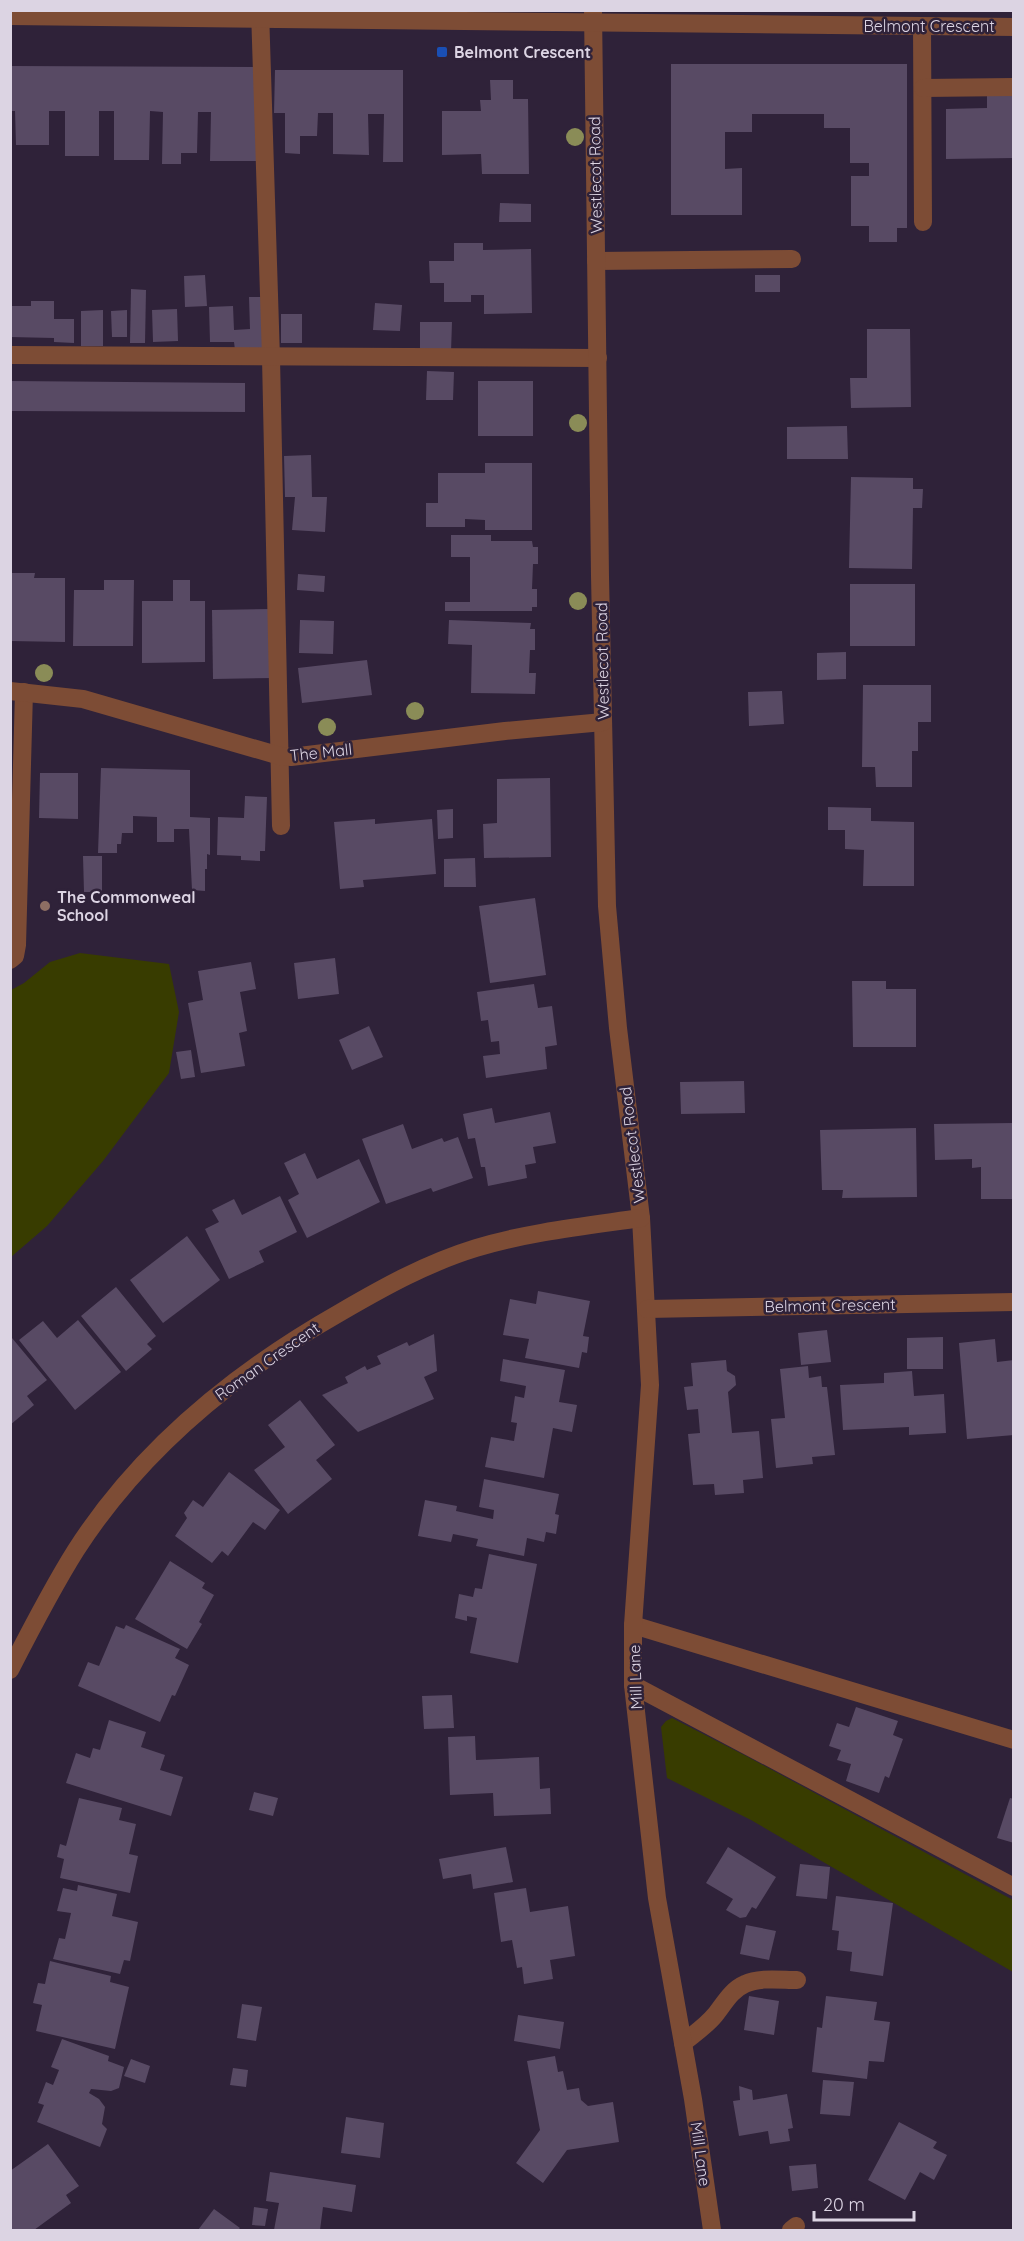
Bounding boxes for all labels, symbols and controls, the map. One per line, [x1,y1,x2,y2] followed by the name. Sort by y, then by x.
[863,16,995,36] street label: Belmont Crescent
[454,42,591,62] place label: Belmont Crescent
[435,45,449,59] marker: Belmont Crescent
[584,116,606,234] street label: Westlecot Road
[591,602,613,720] street label: Westlecot Road
[289,739,353,765] street label: The Mall
[57,887,196,925] place label: The Commonweal School
[38,899,52,913] marker: The Commonweal School
[615,1086,649,1204] street label: Westlecot Road
[764,1294,896,1316] street label: Belmont Crescent
[211,1318,323,1404] street label: Roman Crescent
[624,1644,646,1710] street label: Mill Lane
[687,2120,715,2188] street label: Mill Lane
[814,2184,914,2222] scale bar
[823,2193,865,2216] text: 20 m

